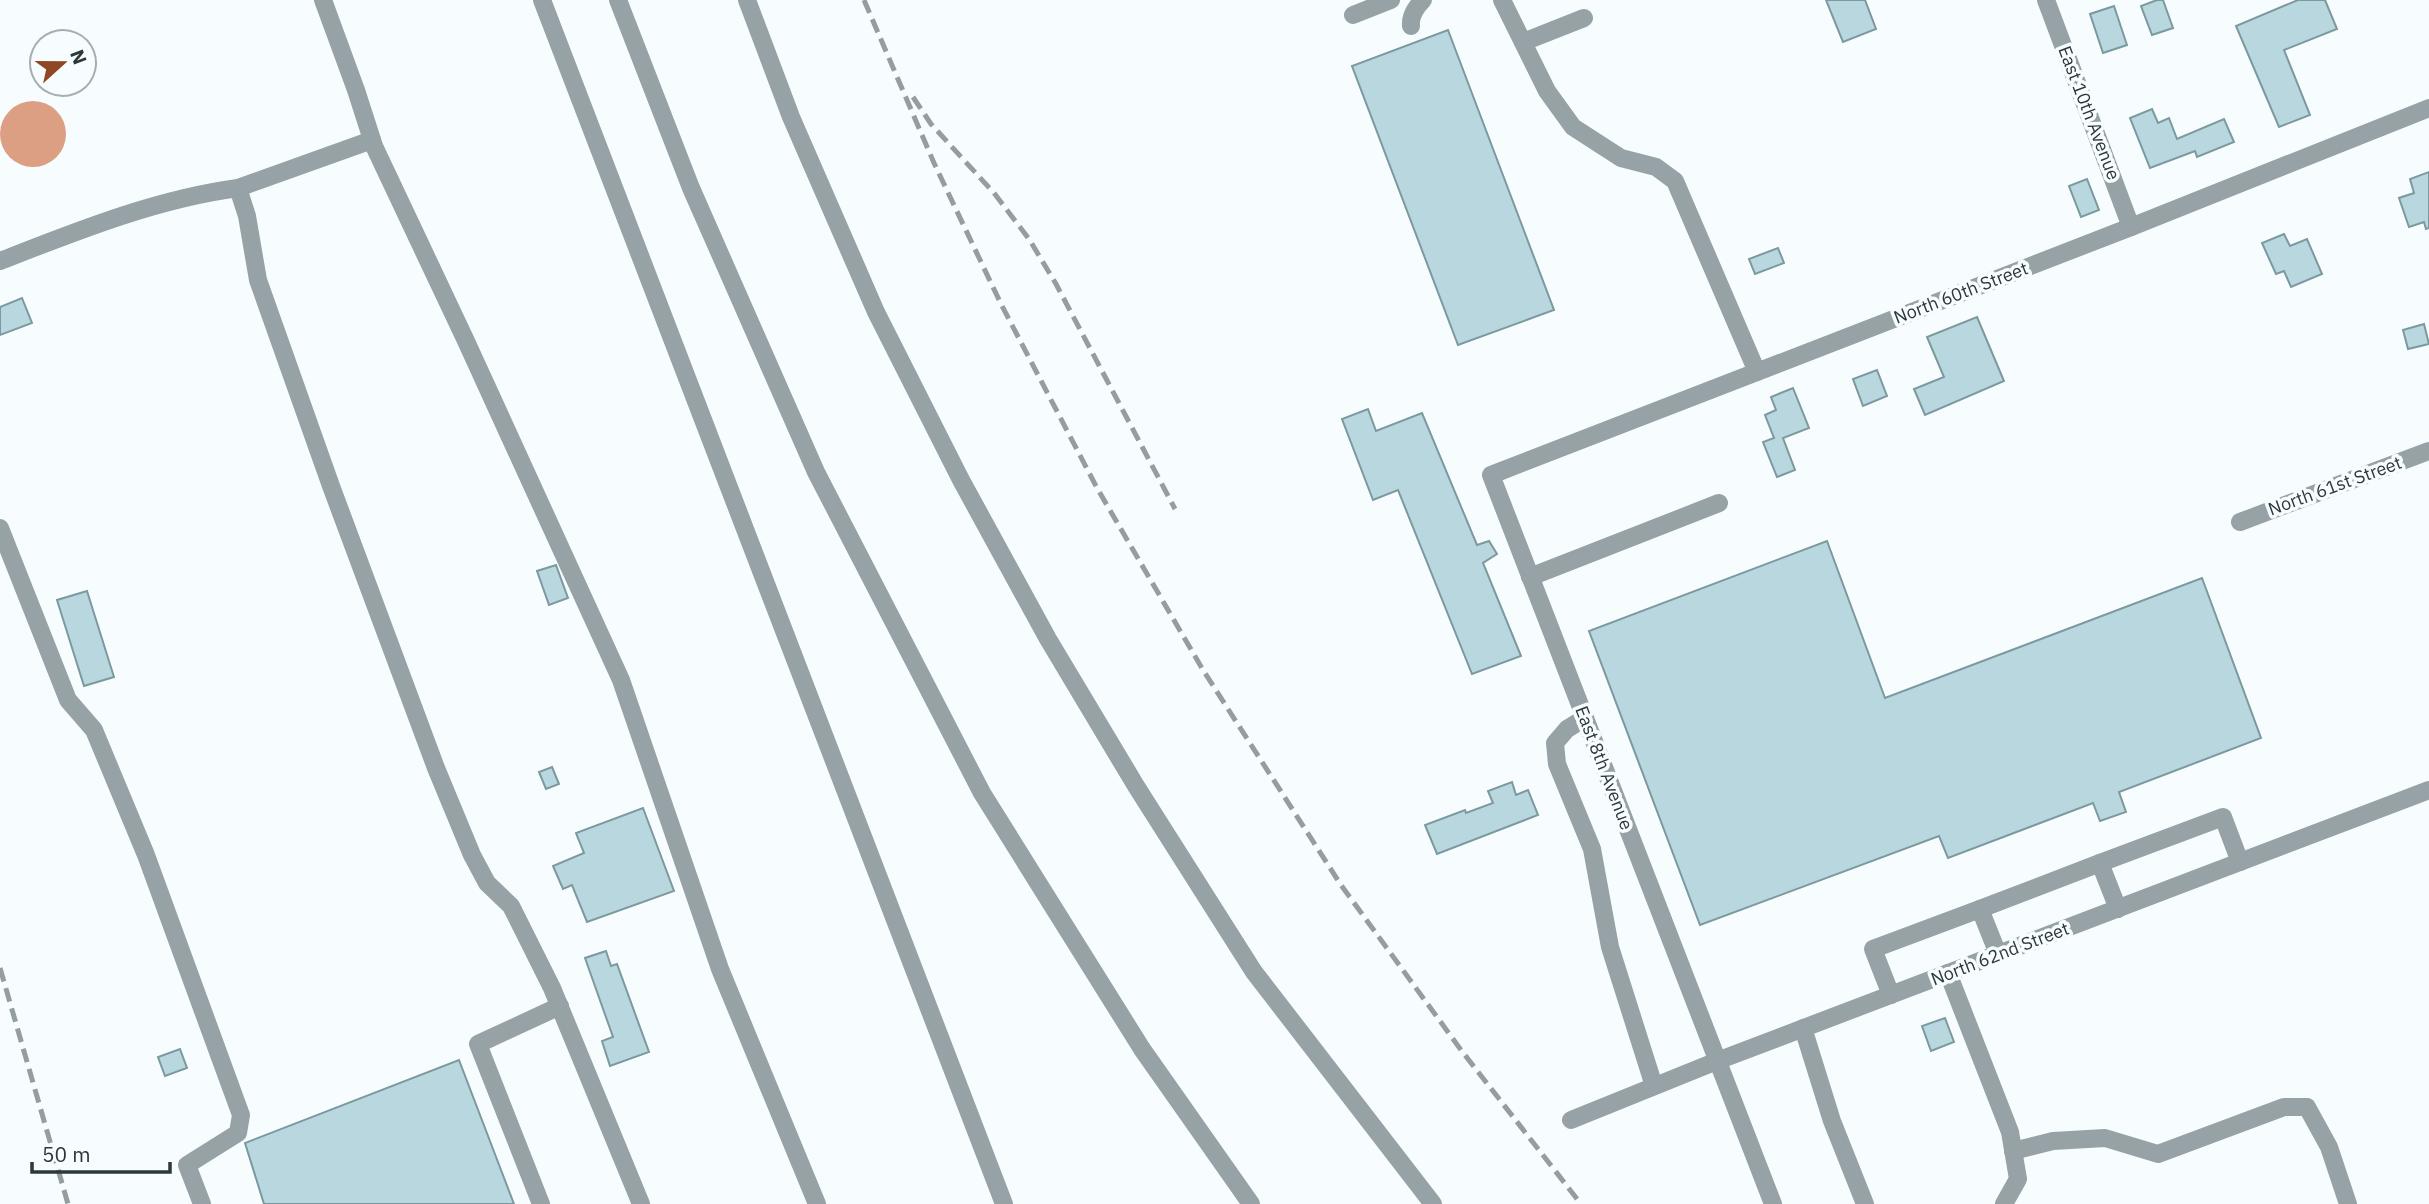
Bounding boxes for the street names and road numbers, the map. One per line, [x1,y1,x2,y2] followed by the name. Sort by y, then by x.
[2053,43,2126,183] street label: East 10th Avenue
[1890,256,2031,329] street label: North 60th Street
[2265,451,2405,520] street label: North 61st Street
[1570,703,1639,833] street label: East 8th Avenue
[1927,917,2072,990] street label: North 62nd Street

